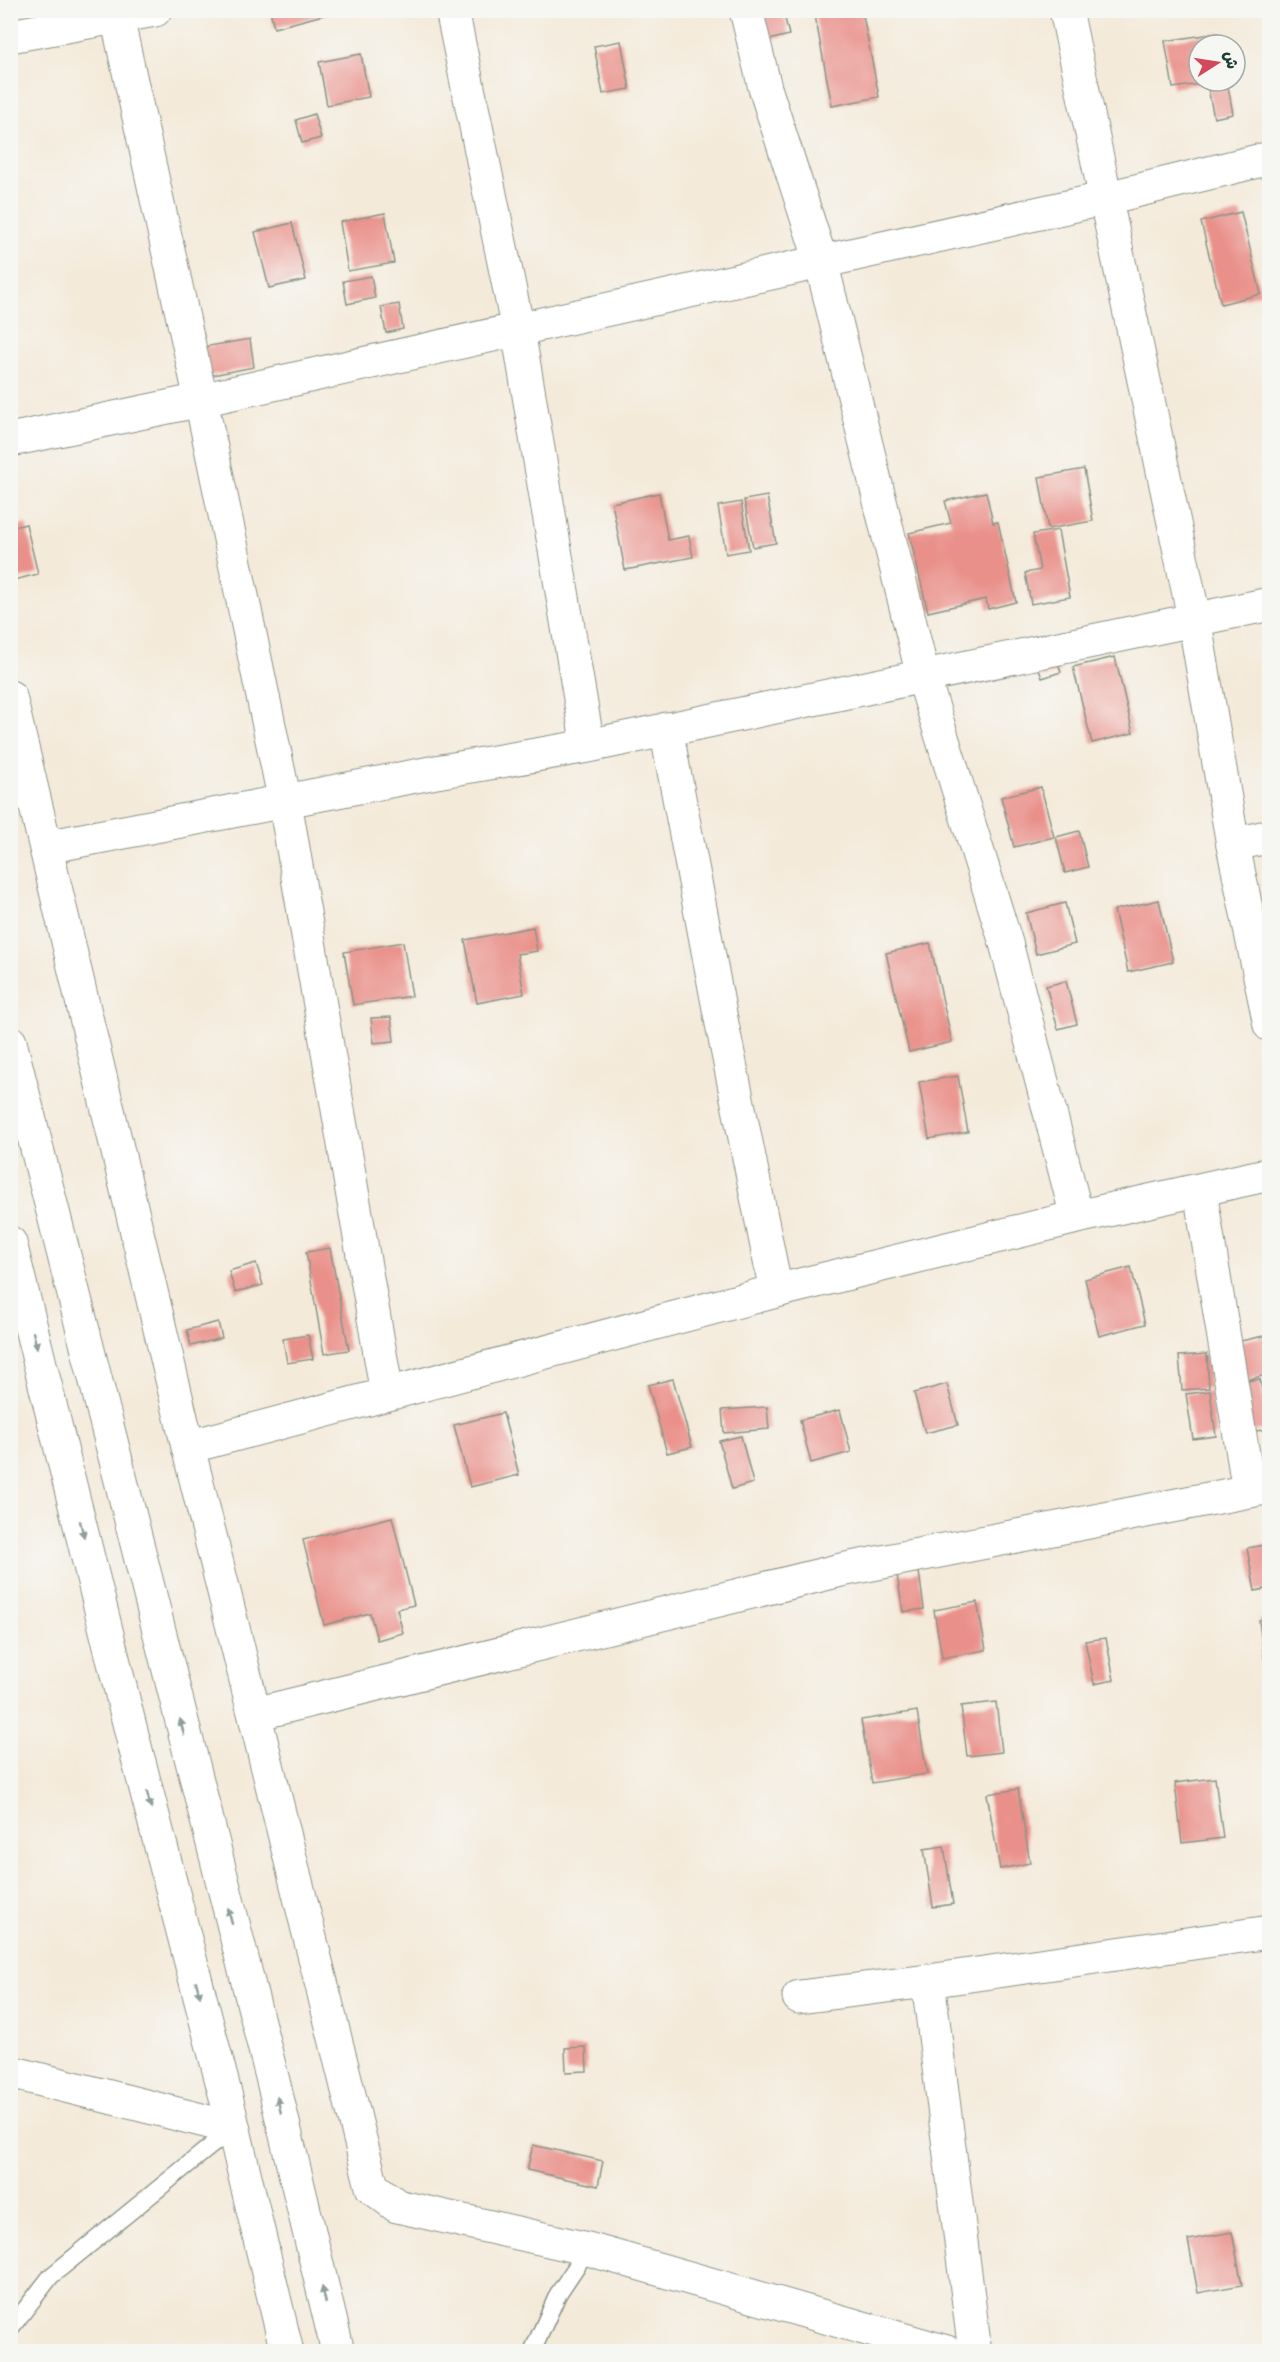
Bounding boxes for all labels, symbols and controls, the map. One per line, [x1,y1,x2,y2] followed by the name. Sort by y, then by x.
[1187,33,1247,93] north arrow
[1218,49,1243,71] text: ش
[30,1331,40,1349] one-way arrow
[77,1520,87,1539] one-way arrow
[177,1718,186,1736] one-way arrow
[144,1791,154,1809] one-way arrow
[225,1907,235,1925] one-way arrow
[193,1980,203,1998] one-way arrow
[273,2096,283,2114] one-way arrow
[318,2285,328,2304] one-way arrow

